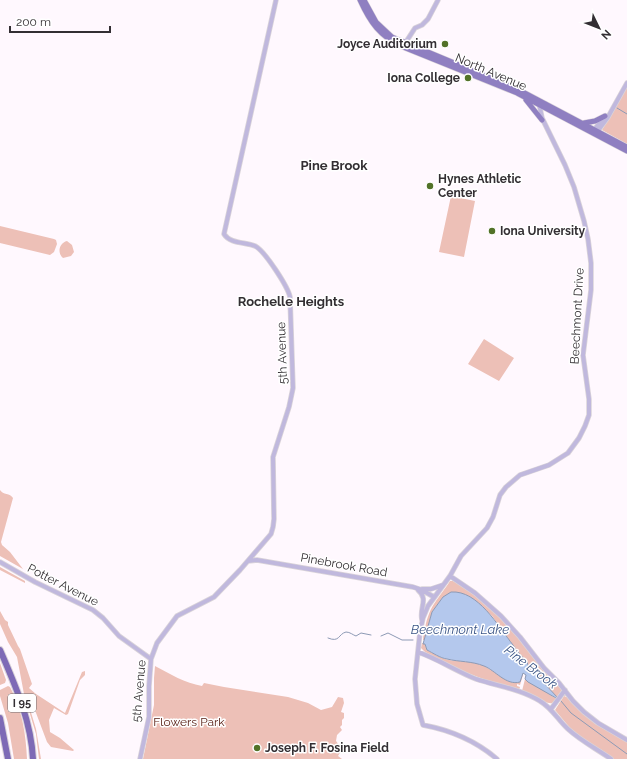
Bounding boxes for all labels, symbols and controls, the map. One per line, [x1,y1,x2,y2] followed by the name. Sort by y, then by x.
[10,8,110,34] scale bar
[579,8,619,48] north arrow
[16,15,51,29] text: 200 m
[598,27,614,42] text: N
[337,37,437,51] place label: Joyce Auditorium
[440,39,450,49] marker: Joyce Auditorium
[453,51,529,93] street label: North Avenue
[387,71,460,85] place label: Iona College
[463,73,473,83] marker: Iona College
[301,158,368,173] district label: Pine Brook
[438,172,522,200] place label: Hynes Athletic Center
[425,181,435,191] marker: Hynes Athletic Center
[500,224,586,238] place label: Iona University
[487,226,497,236] marker: Iona University
[567,267,587,365] street label: Beechmont Drive
[238,294,345,309] district label: Rochelle Heights
[274,322,290,384] street label: 5th Avenue
[299,550,389,580] street label: Pinebrook Road
[25,561,101,609] street label: Potter Avenue
[411,622,509,637] water label: Beechmont Lake
[502,642,560,692] water label: Pine Brook
[129,659,149,723] street label: 5th Avenue
[8,694,36,712] road number: I 95
[153,715,225,729] park label: Flowers Park
[265,741,389,755] place label: Joseph F. Fosina Field
[252,743,262,753] marker: Joseph F. Fosina Field

